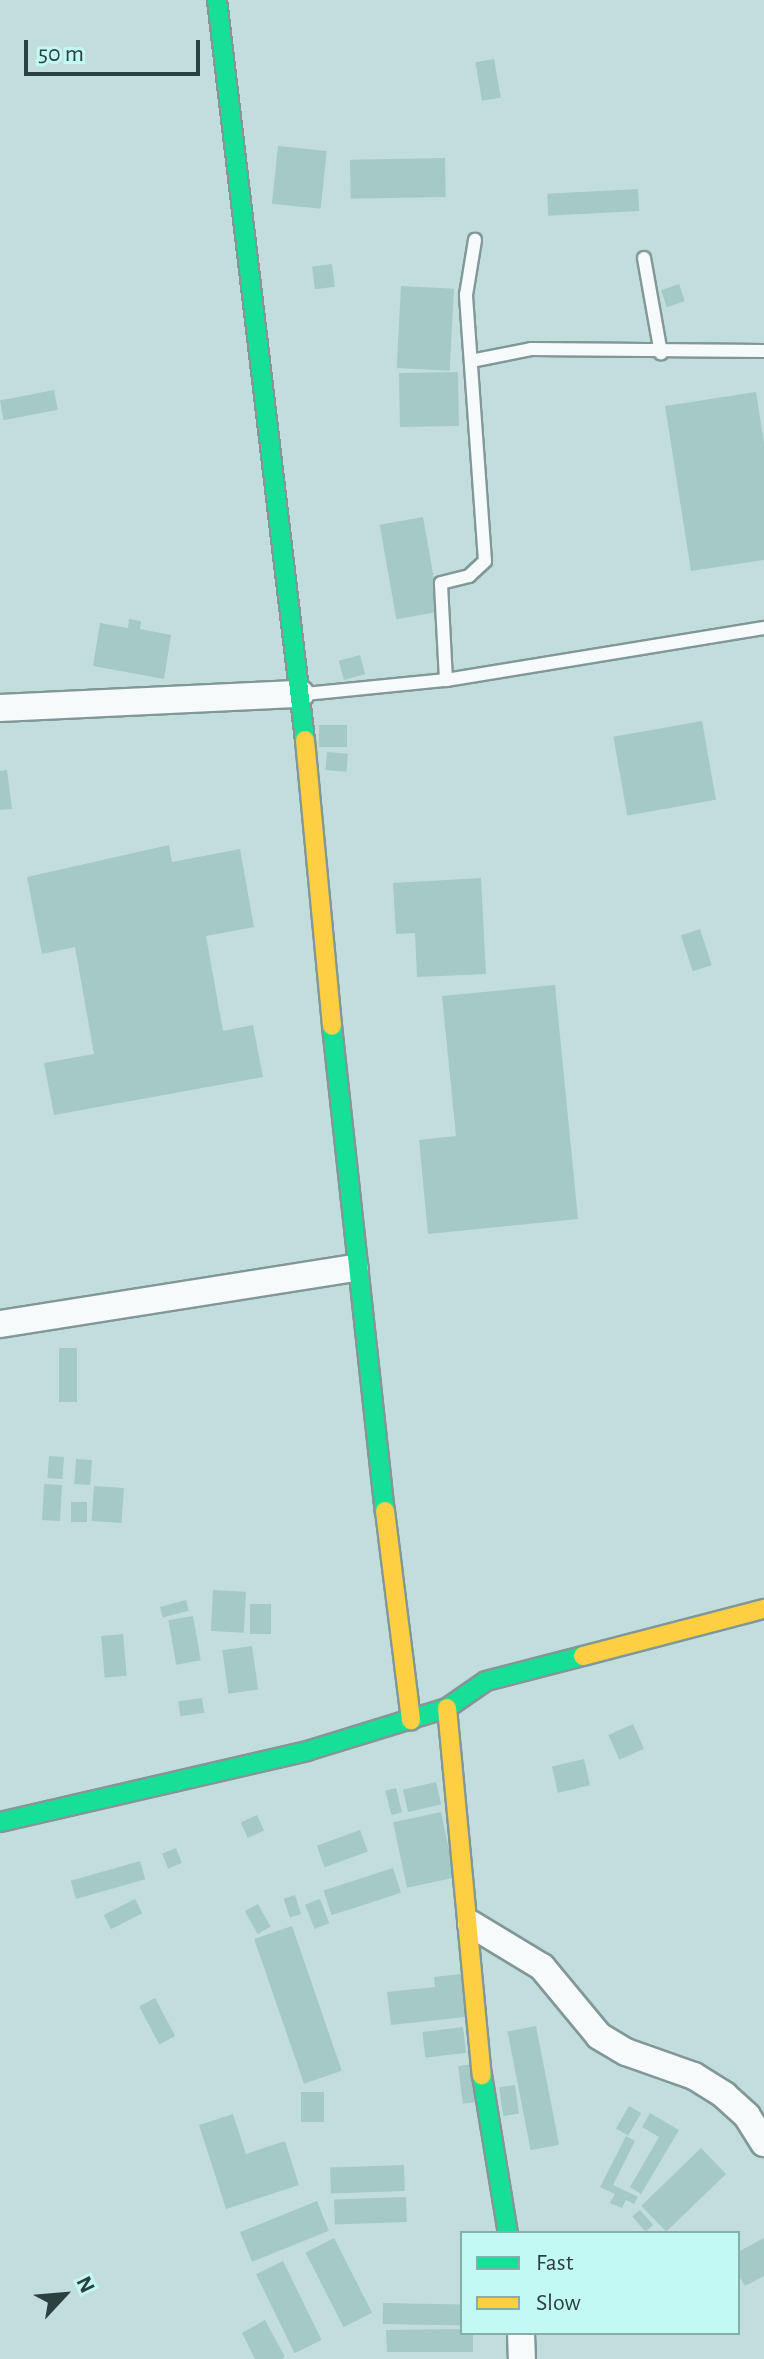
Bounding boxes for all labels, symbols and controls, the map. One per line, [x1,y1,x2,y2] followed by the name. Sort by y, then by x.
[28,24,204,74] scale bar
[38,42,84,66] text: 50 m
[460,2231,740,2335] legend
[536,2251,573,2275] text: Fast
[24,2255,104,2335] north arrow
[72,2273,99,2296] text: N
[536,2291,581,2315] text: Slow

